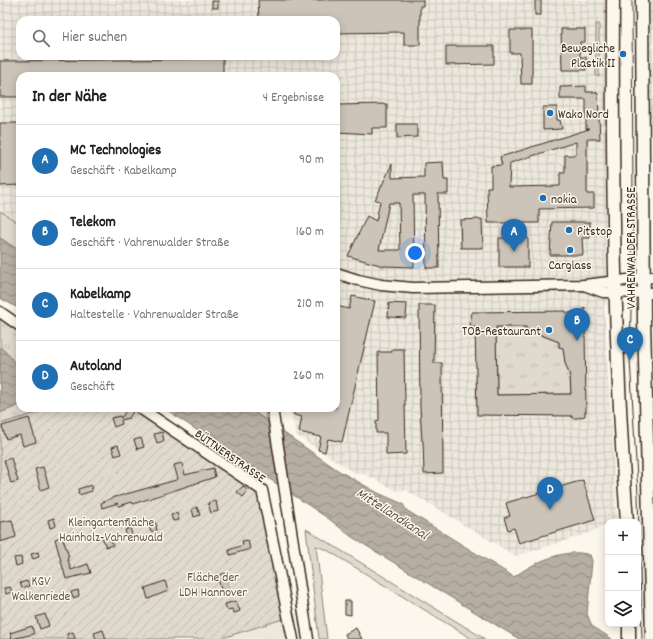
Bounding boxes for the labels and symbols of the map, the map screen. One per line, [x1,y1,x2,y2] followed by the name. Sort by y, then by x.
[561,40,615,74] place label: Bewegliche Plastik II
[618,49,628,59] marker: Bewegliche Plastik II
[558,106,609,125] place label: Wako Nord
[545,108,555,118] marker: Wako Nord
[623,187,642,309] street label: VAHRENWALDER STRASSE
[551,191,578,210] place label: nokia
[538,193,548,203] marker: nokia
[501,219,527,252] pin: A
[577,223,612,242] place label: Pitstop
[564,225,574,235] marker: Pitstop
[405,243,425,263] your location
[565,245,575,255] marker: Carglass
[548,257,592,276] place label: Carglass
[564,308,590,341] pin: B
[462,323,541,342] place label: TOB-Restaurant
[544,325,554,335] marker: TOB-Restaurant
[617,327,643,360] pin: C
[190,426,269,489] street label: BÜTTNERSTRASSE
[537,477,563,510] pin: D
[352,484,433,546] water label: Mittellandkanal
[59,514,163,548] park label: Kleingartenfläche Hainholz-Vahrenwald
[179,569,247,603] park label: Fläche der LDH Hannover
[12,573,71,607] park label: KGV Walkenriede

